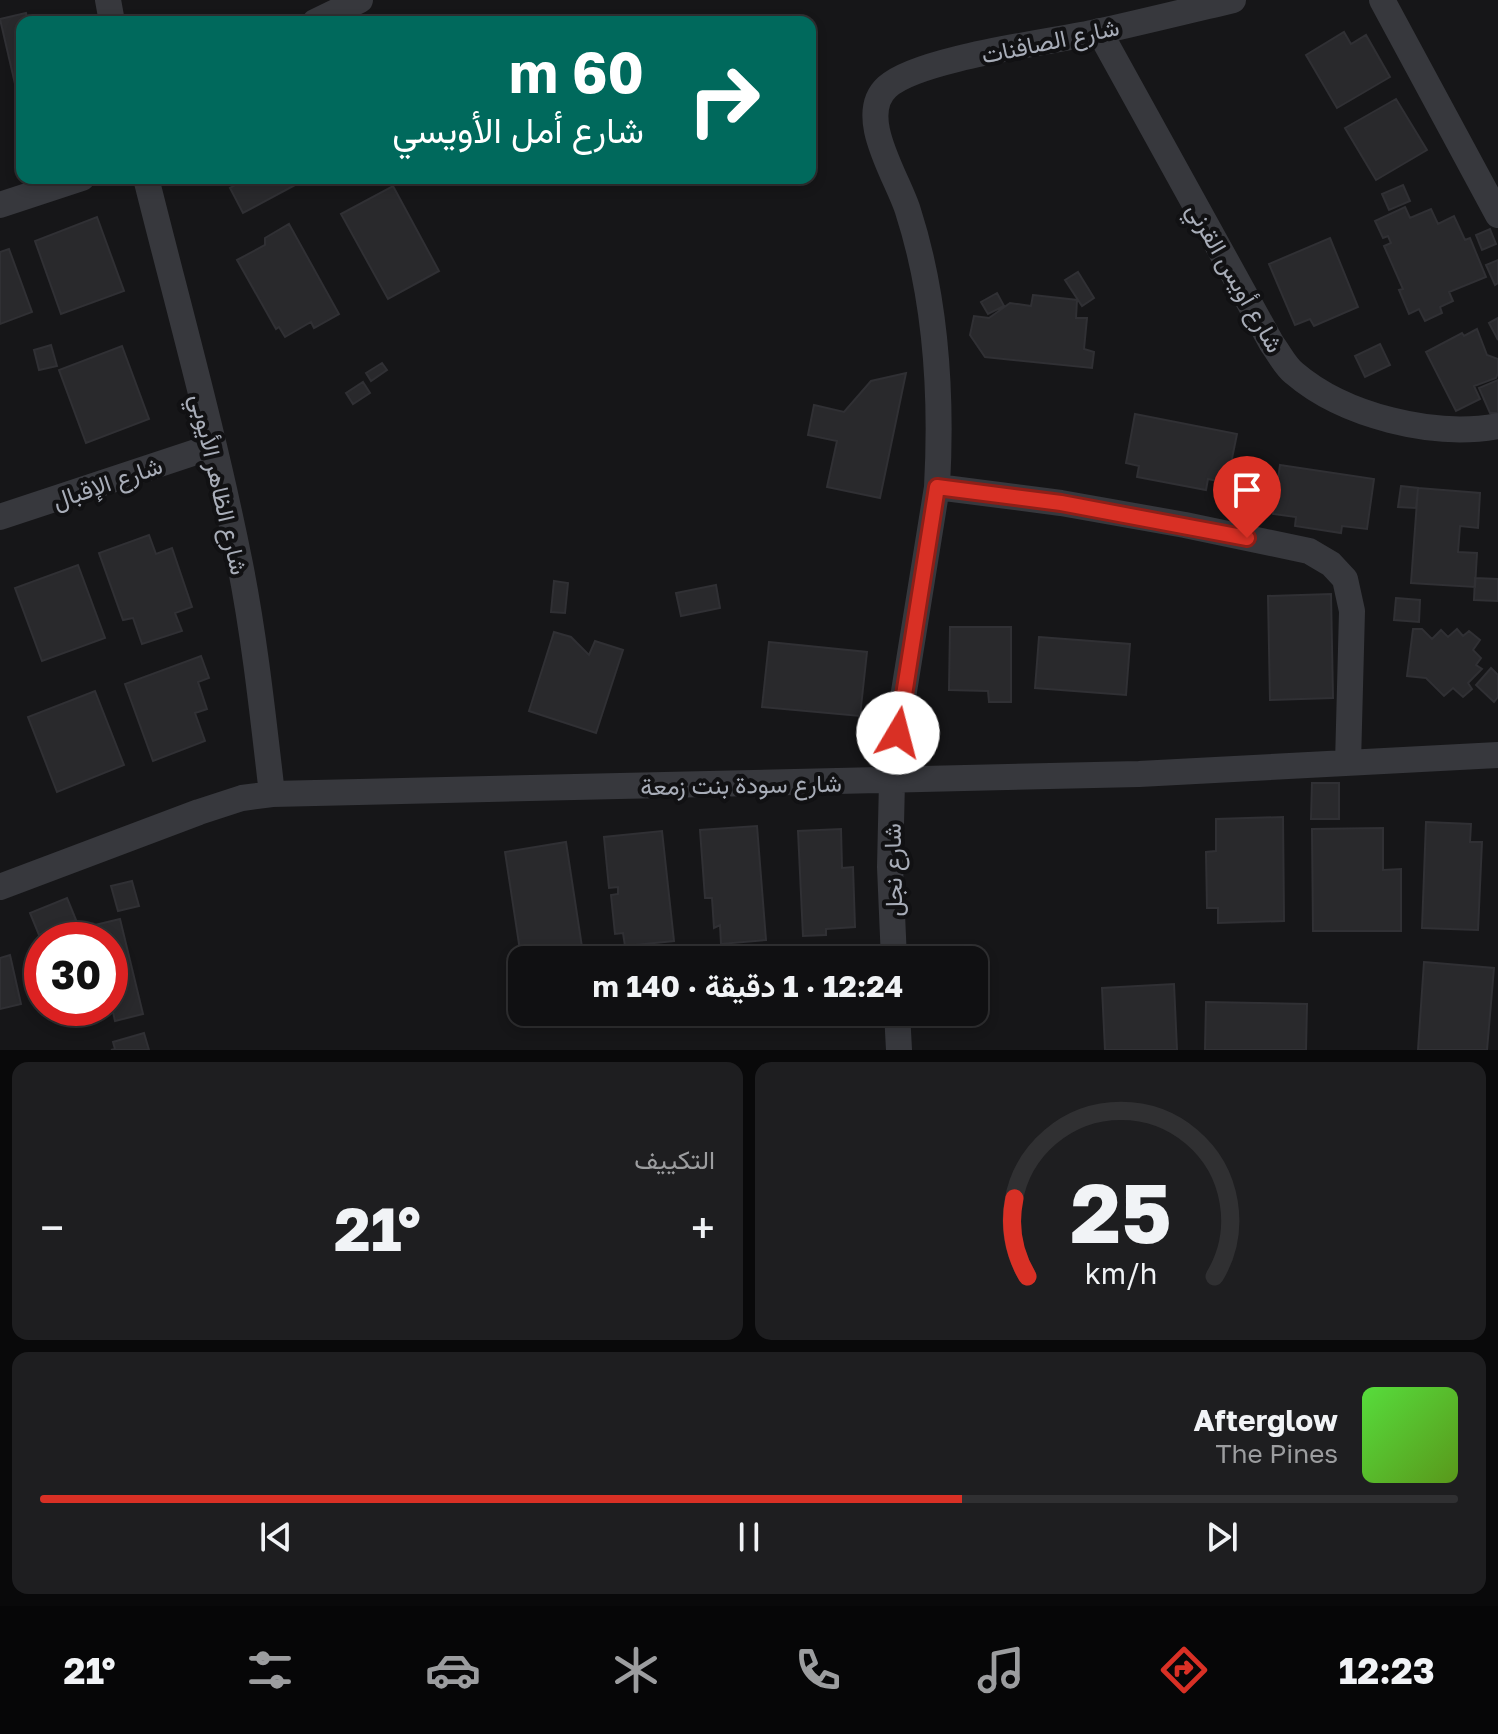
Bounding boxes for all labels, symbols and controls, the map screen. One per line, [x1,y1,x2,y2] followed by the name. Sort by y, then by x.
[979,11,1122,72] street label: شارع الصافنات
[509,38,644,105] text: 60 m
[672,48,776,152] icon: right
[392,108,644,151] text: شارع أمل الأويسي
[1176,197,1291,360] street label: شارع أويس القرني
[179,391,255,579] street label: شارع الظاهر الأيوبي
[48,450,167,517] street label: شارع الإقبال
[1213,456,1281,538] pin
[1225,468,1269,512] icon: arrive
[856,691,940,775] position arrow
[640,768,842,803] street label: شارع سودة بنت زمعة
[877,823,910,917] street label: شارع نجل
[24,922,128,1026] speed limit sign: 30
[593,968,903,1004] text: 12:24 · 1 دقيقة · 140 m
[634,1144,715,1175] text: التكييف
[1070,1161,1171,1261] text: 25
[334,1192,421,1264] text: 21°
[40,1201,64,1254] text: −
[691,1201,715,1254] text: +
[1084,1256,1157,1290] text: km/h
[1194,1402,1338,1438] text: Afterglow
[1215,1438,1338,1469] text: The Pines
[254,1515,298,1559] icon: previous
[727,1515,771,1559] icon: pause
[1200,1515,1244,1559] icon: next
[242,1642,298,1698] icon: filters
[425,1642,481,1698] icon: car
[608,1642,664,1698] icon: climate
[790,1642,846,1698] icon: phone
[973,1642,1029,1698] icon: music
[1156,1642,1212,1698] icon: directions
[63,1649,116,1692] text: 21°
[1339,1649,1435,1692] text: 12:23

